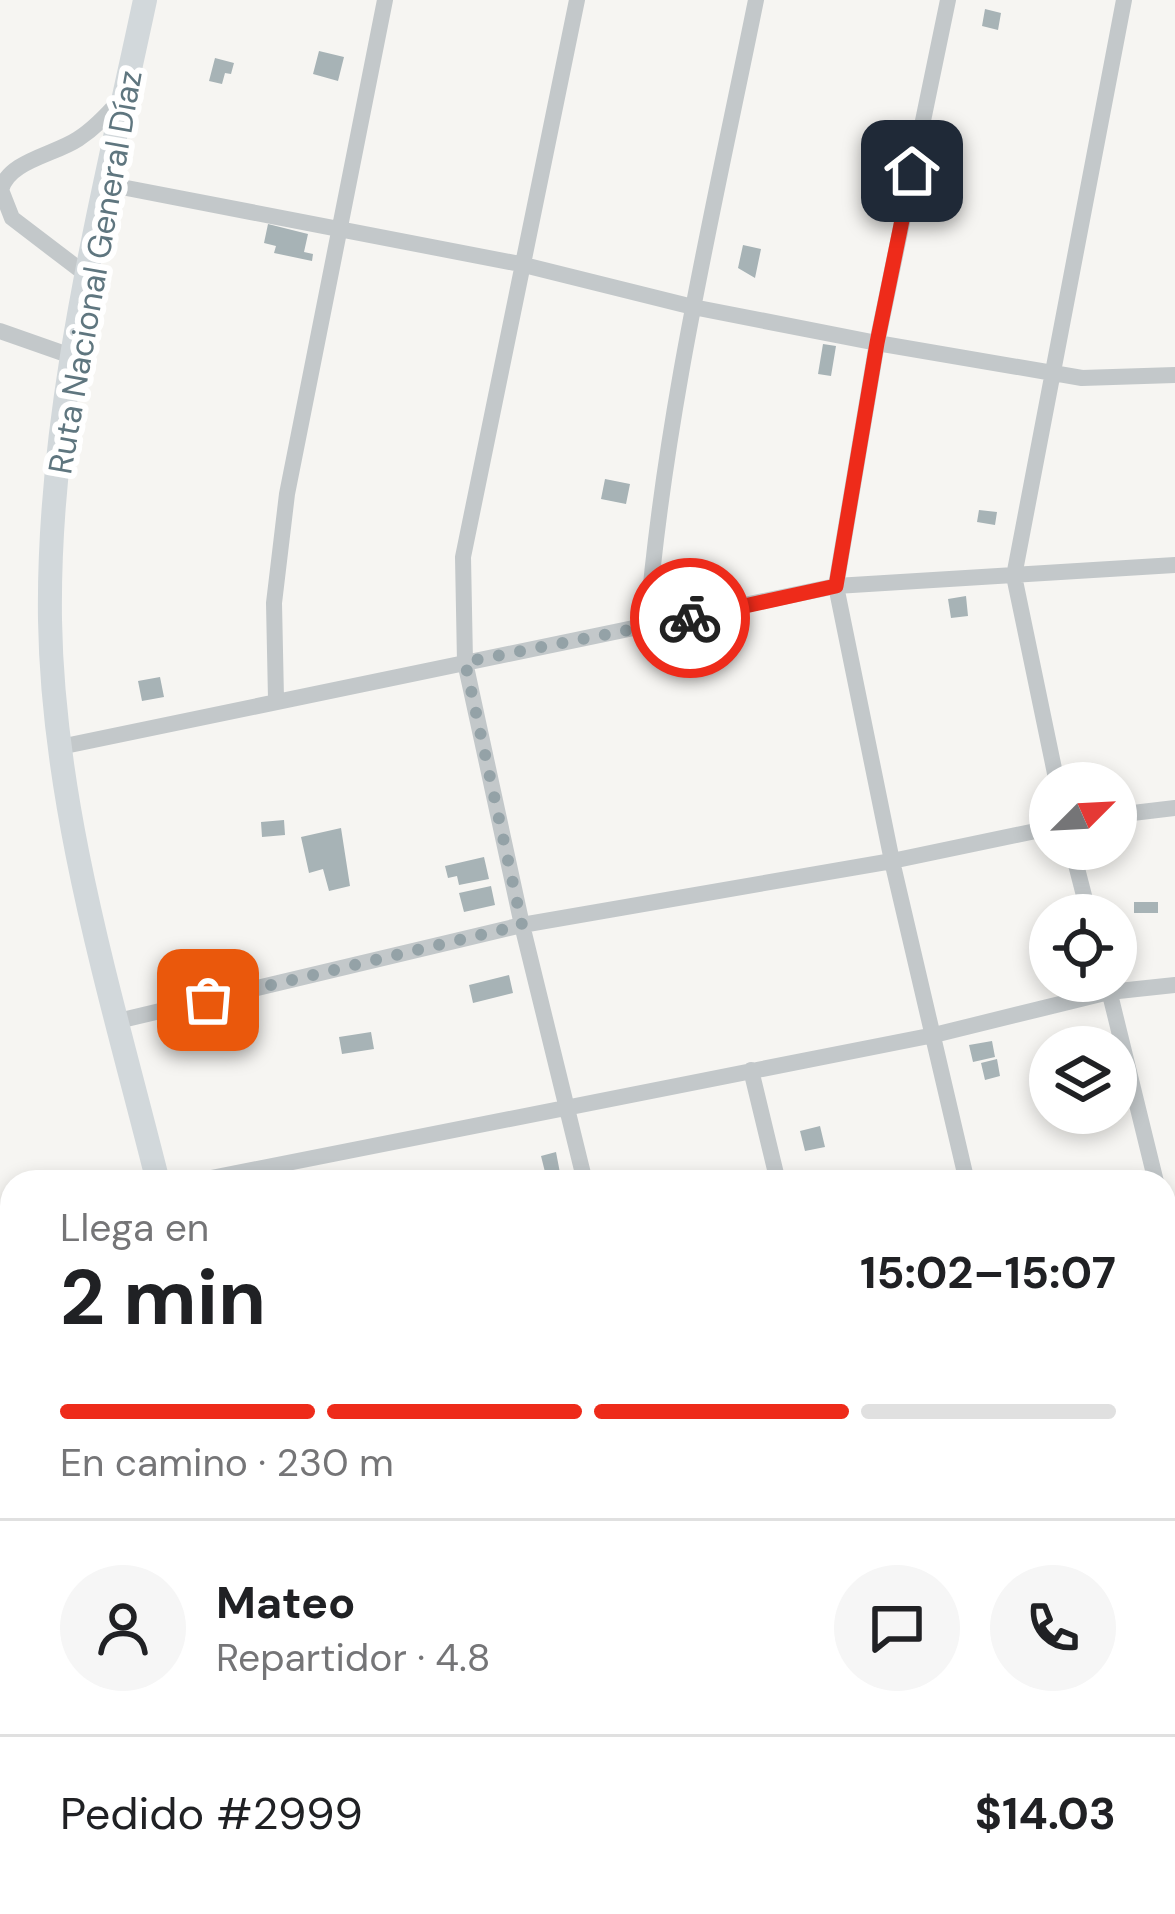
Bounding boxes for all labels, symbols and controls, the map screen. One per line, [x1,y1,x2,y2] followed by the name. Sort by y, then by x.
[38,67,152,477] street label: Ruta Nacional General Díaz
[861,120,963,222] pin
[879,138,945,204] icon: home
[630,558,750,678] courier
[657,585,723,651] icon: bike
[1029,762,1137,870] north arrow
[1029,762,1137,1134] map controls
[1029,894,1137,1002] button: locate
[157,949,259,1051] pin
[175,967,241,1033] icon: bag
[1029,1026,1137,1134] button: layers
[60,1202,209,1253] text: Llega en
[860,1243,1116,1302] text: 15:02–15:07
[60,1247,266,1348] text: 2 min
[60,1437,394,1488] text: En camino · 230 m
[60,1565,186,1691] button: person
[834,1565,960,1691] button: chat
[990,1565,1116,1691] button: phone
[216,1573,355,1632] text: Mateo
[216,1632,490,1683] text: Repartidor · 4.8
[60,1784,363,1843] text: Pedido #2999
[975,1784,1116,1843] text: $14.03

